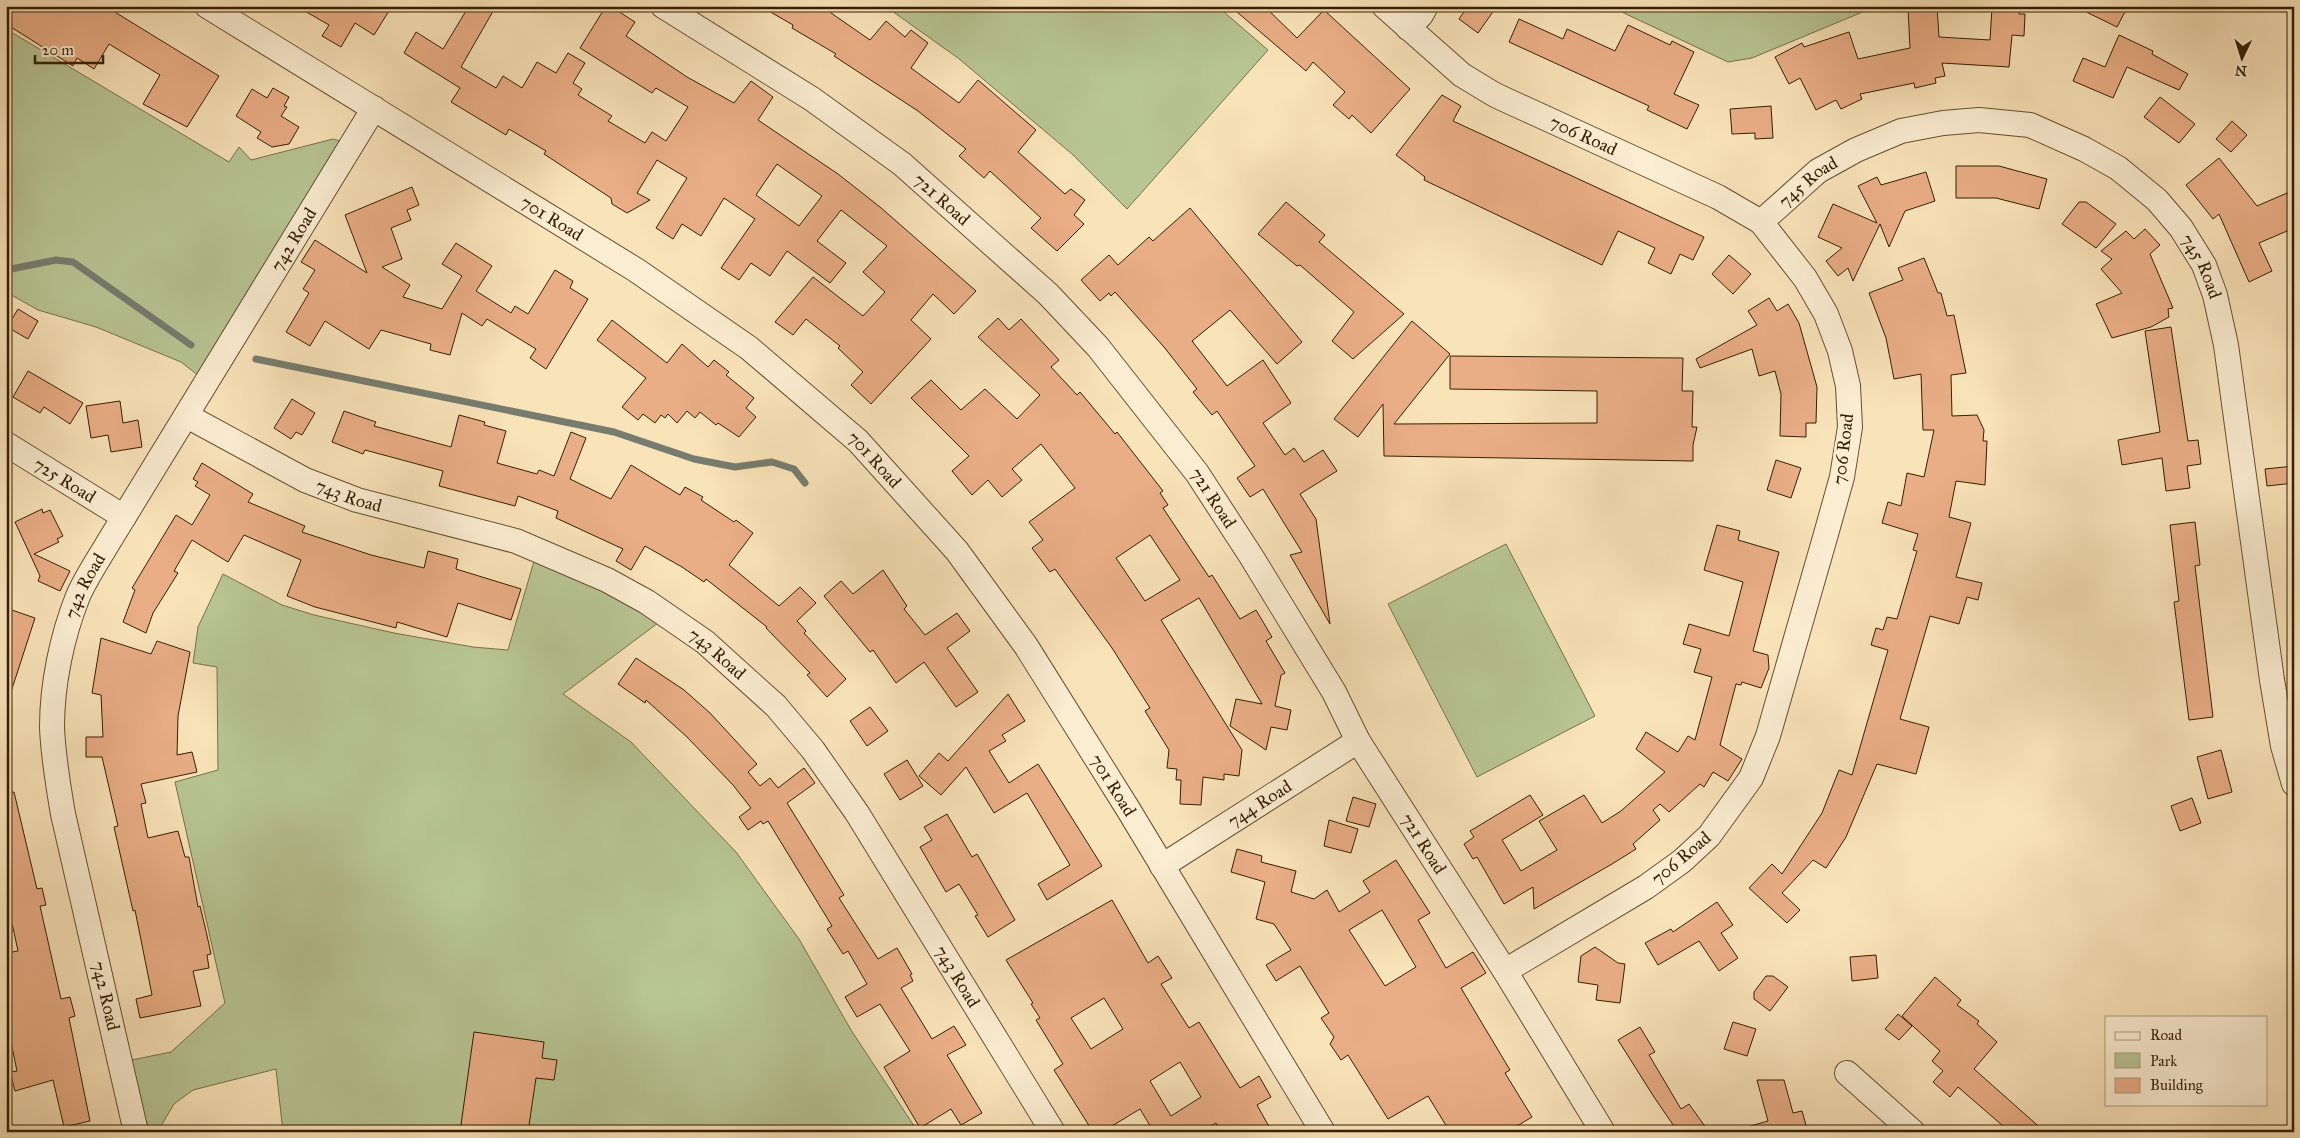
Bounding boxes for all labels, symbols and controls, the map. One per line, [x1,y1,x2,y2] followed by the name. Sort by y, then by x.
[35,32,102,64] scale bar
[2218,32,2268,82] north arrow
[42,41,74,59] text: 20 m
[2234,62,2248,79] text: N
[1546,111,1621,160] street label: 706 Road
[1774,151,1841,212] street label: 745 Road
[909,169,975,230] street label: 721 Road
[517,191,587,246] street label: 701 Road
[266,204,321,275] street label: 742 Road
[2176,230,2226,302] street label: 745 Road
[1828,412,1858,486] street label: 706 Road
[843,426,906,492] street label: 701 Road
[30,453,100,508] street label: 725 Road
[1185,463,1241,532] street label: 721 Road
[313,474,384,517] street label: 743 Road
[60,549,110,621] street label: 742 Road
[684,623,750,684] street label: 743 Road
[1085,750,1141,820] street label: 701 Road
[1224,775,1296,832] street label: 744 Road
[1396,809,1451,878] street label: 721 Road
[1647,827,1715,889] street label: 706 Road
[930,941,985,1011] street label: 743 Road
[87,959,125,1033] street label: 742 Road
[2105,1016,2268,1106] legend
[2150,1026,2182,1044] text: Road
[2150,1052,2177,1070] text: Park
[2150,1076,2204,1094] text: Building

